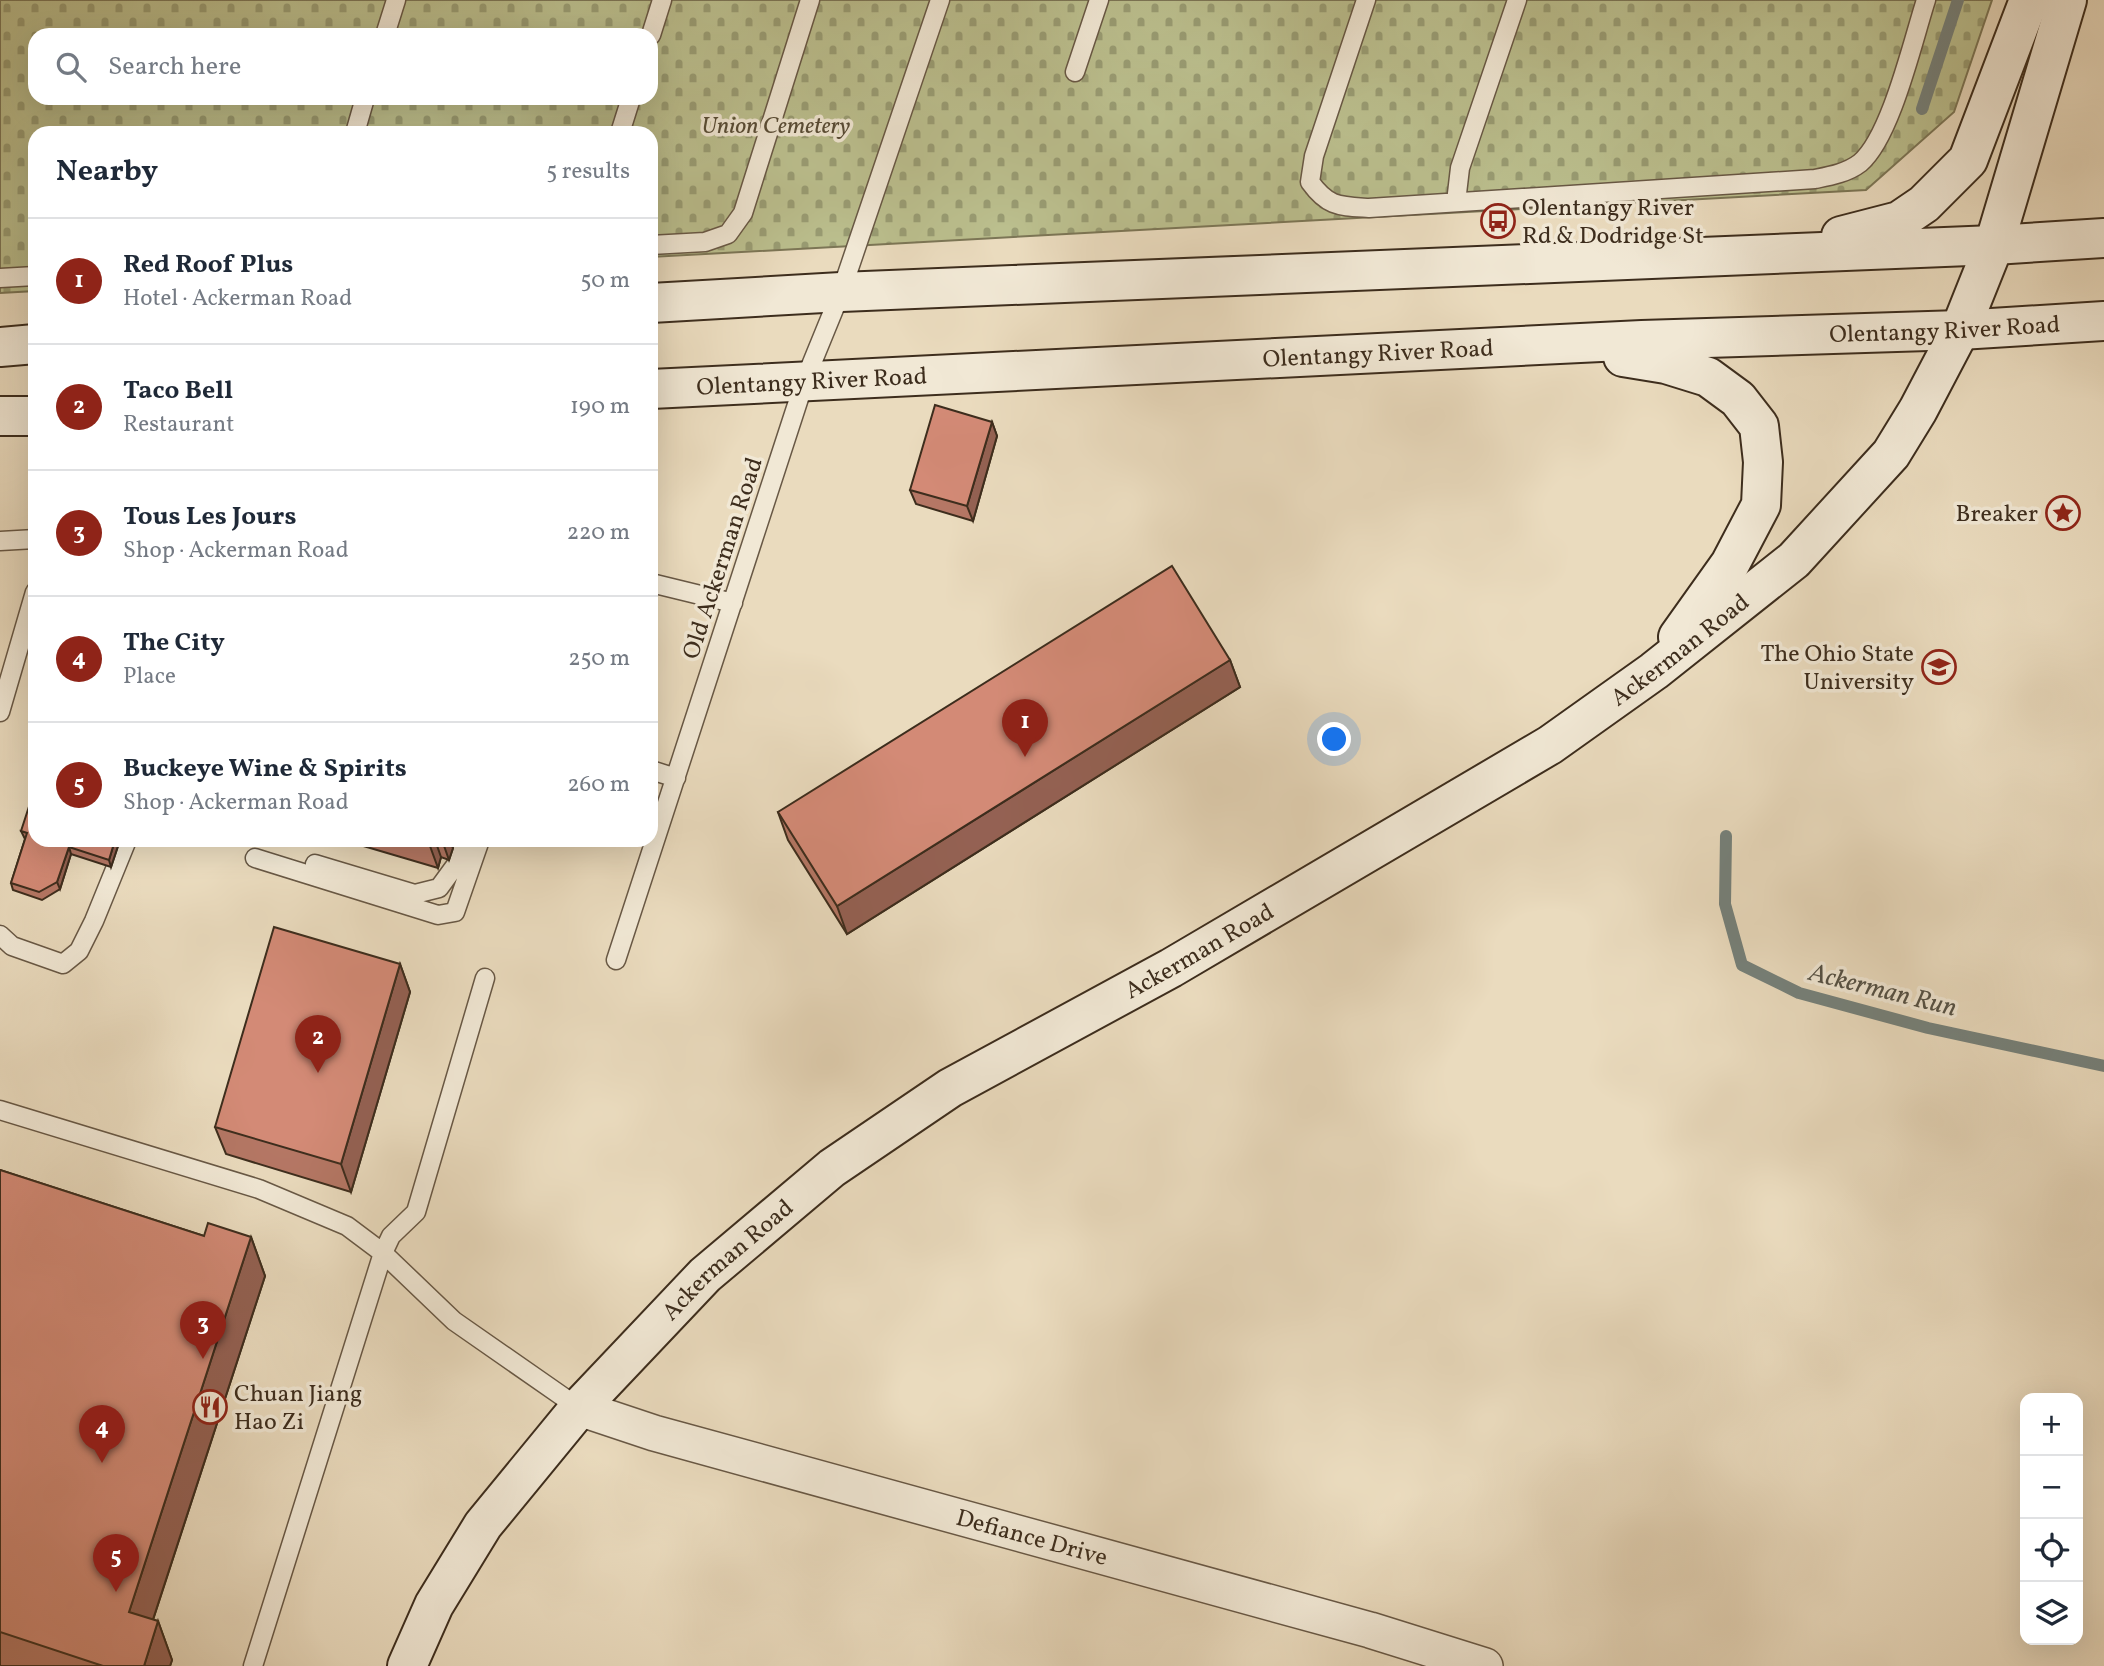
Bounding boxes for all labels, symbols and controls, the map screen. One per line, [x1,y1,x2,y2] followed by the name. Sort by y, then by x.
[28,28,658,105] search box
[52,48,90,86] icon: search
[108,49,241,85] text: Search here
[702,110,851,144] park label: Union Cemetery
[56,151,158,193] text: Nearby
[546,156,630,188] text: 5 results
[1522,192,1704,254] place label: Olentangy River Rd & Dodridge St
[1479,202,1517,240] bus stop icon: Olentangy River Rd & Dodridge St
[123,247,293,283] text: Red Roof Plus
[74,265,84,297] text: 1
[581,265,630,297] text: 50 m
[123,283,352,315] text: Hotel · Ackerman Road
[1829,309,2061,353] street label: Olentangy River Road
[1262,332,1494,378] street label: Olentangy River Road
[696,360,928,406] street label: Olentangy River Road
[123,373,233,409] text: Taco Bell
[73,391,85,423] text: 2
[570,391,630,423] text: 190 m
[123,409,234,441] text: Restaurant
[675,453,773,664] street label: Old Ackerman Road
[2044,494,2082,532] place icon: Breaker
[1956,498,2038,532] place label: Breaker
[123,499,296,535] text: Tous Les Jours
[73,517,85,549] text: 3
[567,517,630,549] text: 220 m
[123,535,349,567] text: Shop · Ackerman Road
[1604,586,1758,716] street label: Ackerman Road
[123,625,225,661] text: The City
[1760,638,1914,700] place label: The Ohio State University
[72,643,86,675] text: 4
[568,643,630,675] text: 250 m
[1920,648,1958,686] school or university icon: The Ohio State University
[123,661,176,693] text: Place
[1002,699,1048,757] pin: 1
[1317,722,1351,756] your location
[123,751,407,787] text: Buckeye Wine & Spirits
[73,769,85,801] text: 5
[567,769,630,801] text: 260 m
[123,787,349,819] text: Shop · Ackerman Road
[1119,896,1281,1009] street label: Ackerman Road
[1804,955,1960,1027] water label: Ackerman Run
[295,1015,341,1073] pin: 2
[655,1192,802,1329] street label: Ackerman Road
[180,1301,226,1359] pin: 3
[234,1378,362,1440] place label: Chuan Jiang Hao Zi
[191,1388,229,1426] restaurant icon: Chuan Jiang Hao Zi
[2020,1393,2083,1645] map controls
[2020,1393,2083,1456] button: +
[79,1405,125,1463] pin: 4
[2020,1456,2083,1519] button: −
[952,1502,1111,1576] street label: Defiance Drive
[2020,1519,2083,1582] button: locate
[93,1534,139,1592] pin: 5
[2020,1582,2083,1645] button: layers

